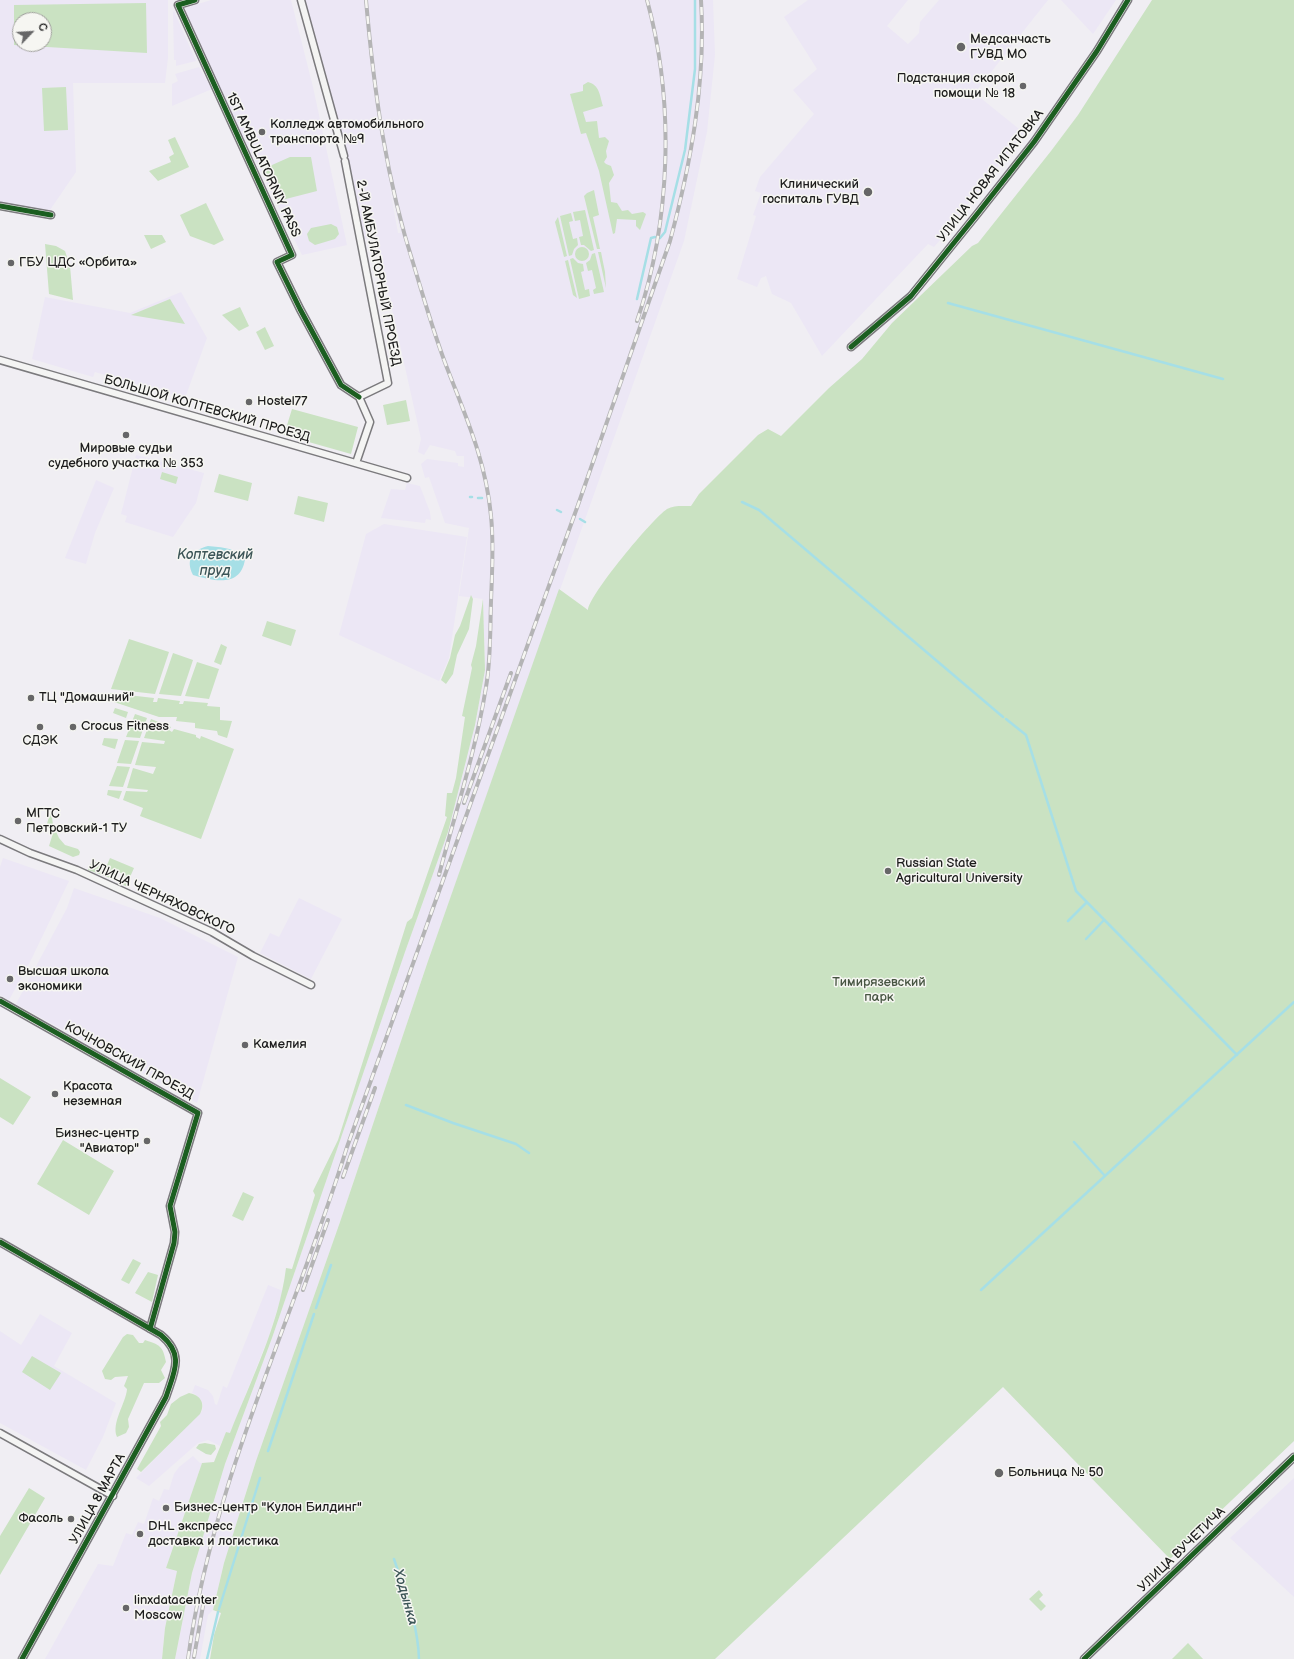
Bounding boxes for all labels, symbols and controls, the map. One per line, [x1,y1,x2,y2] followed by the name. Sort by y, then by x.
[12,12,52,52] north arrow
[35,21,50,33] text: С
[970,32,1051,63] place label: Медсанчасть ГУВД МО
[955,41,967,53] marker: Медсанчасть ГУВД МО
[897,71,1015,102] place label: Подстанция скорой помощи № 18
[1018,81,1028,91] marker: Подстанция скорой помощи № 18
[223,90,303,240] street label: 1ST AMBULATORNIY PASS
[935,107,1047,245] street label: УЛИЦА НОВАЯ ИПАТОВКА
[270,117,424,148] place label: Колледж автомобильного транспорта №9
[257,127,267,137] marker: Колледж автомобильного транспорта №9
[762,177,859,208] place label: Клинический госпиталь ГУВД
[352,179,404,367] street label: 2-Й АМБУЛАТОРНЫЙ ПРОЕЗД
[862,186,874,198] marker: Клинический госпиталь ГУВД
[19,255,137,271] place label: ГБУ ЦДС «Орбита»
[6,258,16,268] marker: ГБУ ЦДС «Орбита»
[102,372,312,446] street label: БОЛЬШОЙ КОПТЕВСКИЙ ПРОЕЗД
[257,394,307,410] place label: Hostel77
[244,397,254,407] marker: Hostel77
[121,430,131,440] marker: Мировые судьи судебного участка № 353
[48,441,204,472] place label: Мировые судьи судебного участка № 353
[177,547,253,580] water label: Коптевский пруд
[39,690,134,706] place label: ТЦ "Домашний"
[26,693,36,703] marker: ТЦ "Домашний"
[81,719,169,735] place label: Crocus Fitness
[35,722,45,732] marker: СДЭК
[68,722,78,732] marker: Crocus Fitness
[22,733,58,749] place label: СДЭК
[26,806,127,837] place label: МГТС Петровский-1 ТУ
[13,816,23,826] marker: МГТС Петровский-1 ТУ
[896,856,1023,887] place label: Russian State Agricultural University
[87,857,237,939] street label: УЛИЦА ЧЕРНЯХОВСКОГО
[883,866,893,876] marker: Russian State Agricultural University
[18,964,109,995] place label: Высшая школа экономики
[5,974,15,984] marker: Высшая школа экономики
[832,975,926,1006] park label: Тимирязевский парк
[62,1019,196,1103] street label: КОЧНОВСКИЙ ПРОЕЗД
[253,1037,307,1053] place label: Камелия
[240,1040,250,1050] marker: Камелия
[63,1079,122,1110] place label: Красота неземная
[50,1089,60,1099] marker: Красота неземная
[55,1126,139,1157] place label: Бизнес-центр "Авиатор"
[142,1136,152,1146] marker: Бизнес-центр "Авиатор"
[67,1451,129,1547] street label: УЛИЦА 8 МАРТА
[1008,1465,1103,1481] place label: Больница № 50
[993,1467,1005,1479] marker: Больница № 50
[174,1500,362,1516] place label: Бизнес-центр "Кулон Билдинг"
[161,1503,171,1513] marker: Бизнес-центр "Кулон Билдинг"
[1135,1504,1229,1596] street label: УЛИЦА ВУЧЕТИЧА
[18,1511,63,1527] place label: Фасоль
[66,1514,76,1524] marker: Фасоль
[148,1519,279,1550] place label: DHL экспресс доставка и логистика
[135,1529,145,1539] marker: DHL экспресс доставка и логистика
[389,1567,421,1627] water label: Ходынка
[134,1593,217,1624] place label: linxdatacenter Moscow
[121,1603,131,1613] marker: linxdatacenter Moscow

